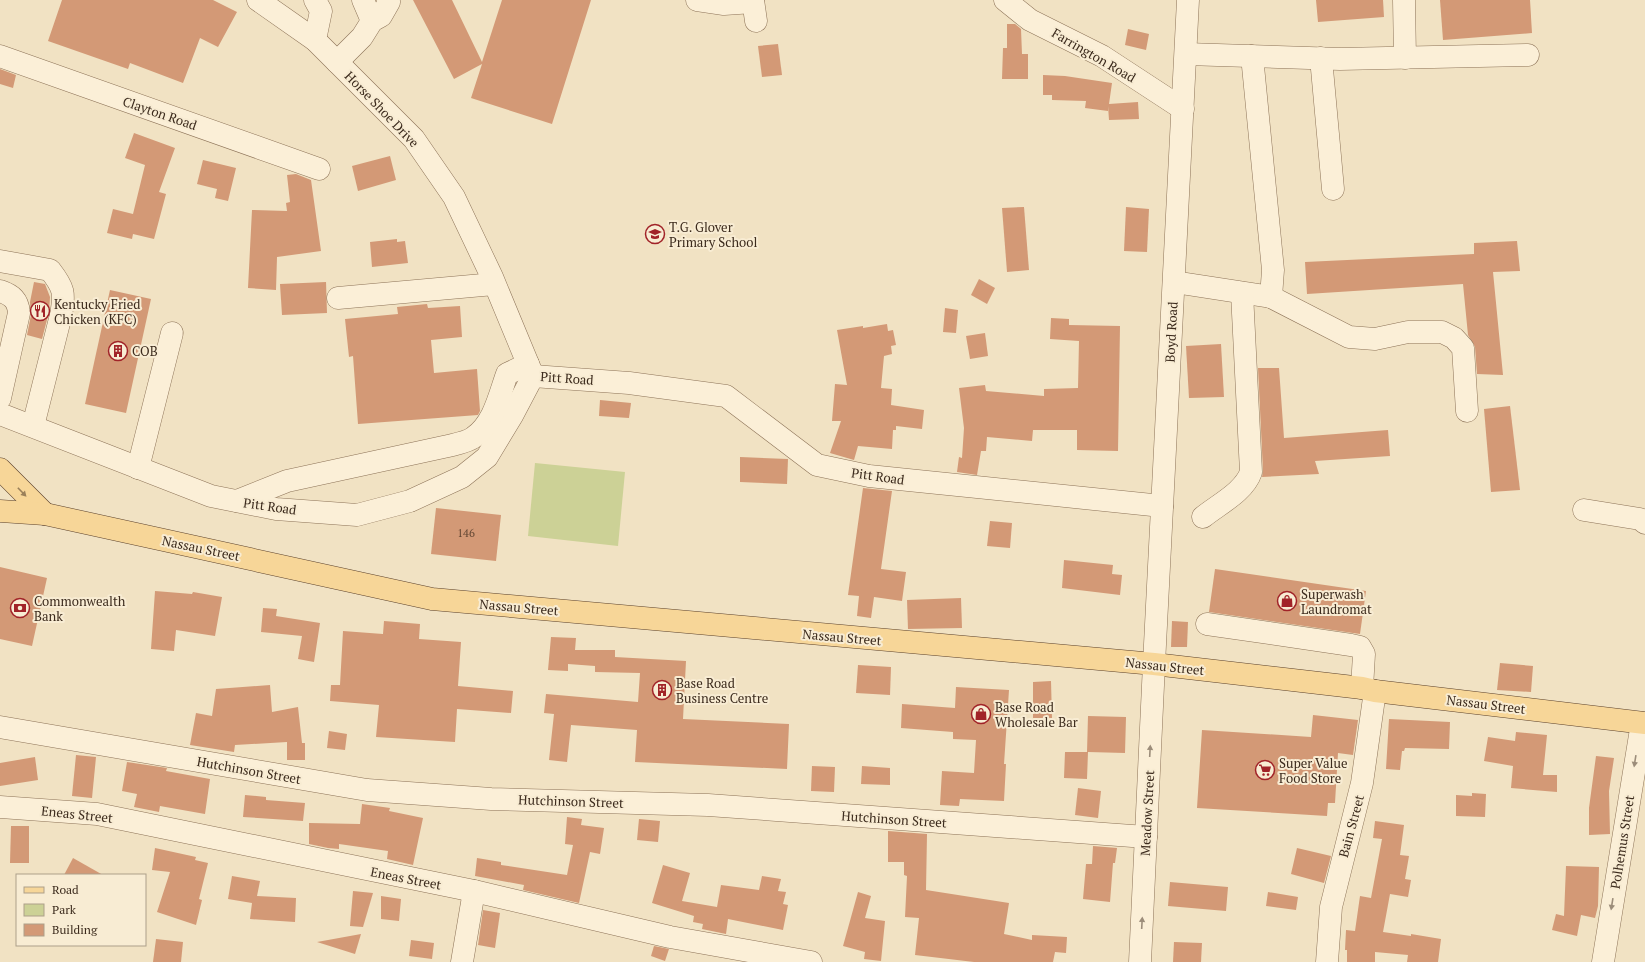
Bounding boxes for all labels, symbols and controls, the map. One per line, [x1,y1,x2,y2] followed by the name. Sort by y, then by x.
[1049,24,1139,86] street label: Farrington Road
[341,67,423,151] street label: Horse Shoe Drive
[121,92,199,134] street label: Clayton Road
[669,218,757,251] place label: T.G. Glover Primary School
[644,223,666,245] school or university icon: T.G. Glover Primary School
[54,295,141,328] place label: Kentucky Fried Chicken (KFC)
[29,300,51,322] restaurant icon: Kentucky Fried Chicken (KFC)
[1160,301,1182,363] street label: Boyd Road
[107,340,129,362] building icon: COB
[132,342,158,360] place label: COB
[540,367,594,389] street label: Pitt Road
[850,463,906,489] street label: Pitt Road
[17,487,27,497] one-way arrow
[242,493,298,519] street label: Pitt Road
[457,526,475,540] house number: 146
[160,531,242,565] street label: Nassau Street
[1301,585,1372,618] place label: Superwash Laundromat
[1276,590,1298,612] shop icon: Superwash Laundromat
[34,592,126,625] place label: Commonwealth Bank
[479,595,559,619] street label: Nassau Street
[9,597,31,619] bank icon: Commonwealth Bank
[802,625,882,649] street label: Nassau Street
[1125,653,1205,679] street label: Nassau Street
[676,674,768,707] place label: Base Road Business Centre
[651,679,673,701] building icon: Base Road Business Centre
[1446,690,1527,718] street label: Nassau Street
[995,698,1078,731] place label: Base Road Wholesale Bar
[970,703,992,725] shop icon: Base Road Wholesale Bar
[1147,744,1153,757] one-way arrow
[196,752,303,788] street label: Hutchinson Street
[1279,754,1347,787] place label: Super Value Food Store
[1632,755,1638,768] one-way arrow
[1254,759,1276,781] supermarket icon: Super Value Food Store
[1136,769,1158,856] street label: Meadow Street
[518,790,624,812] street label: Hutchinson Street
[1334,793,1368,859] street label: Bain Street
[1606,794,1638,890] street label: Polhemus Street
[40,801,114,827] street label: Eneas Street
[841,806,947,832] street label: Hutchinson Street
[369,862,443,894] street label: Eneas Street
[16,874,146,946] legend
[52,882,79,897] text: Road
[1609,898,1615,910] one-way arrow
[52,902,77,917] text: Park
[1139,917,1146,929] one-way arrow
[52,922,98,937] text: Building

